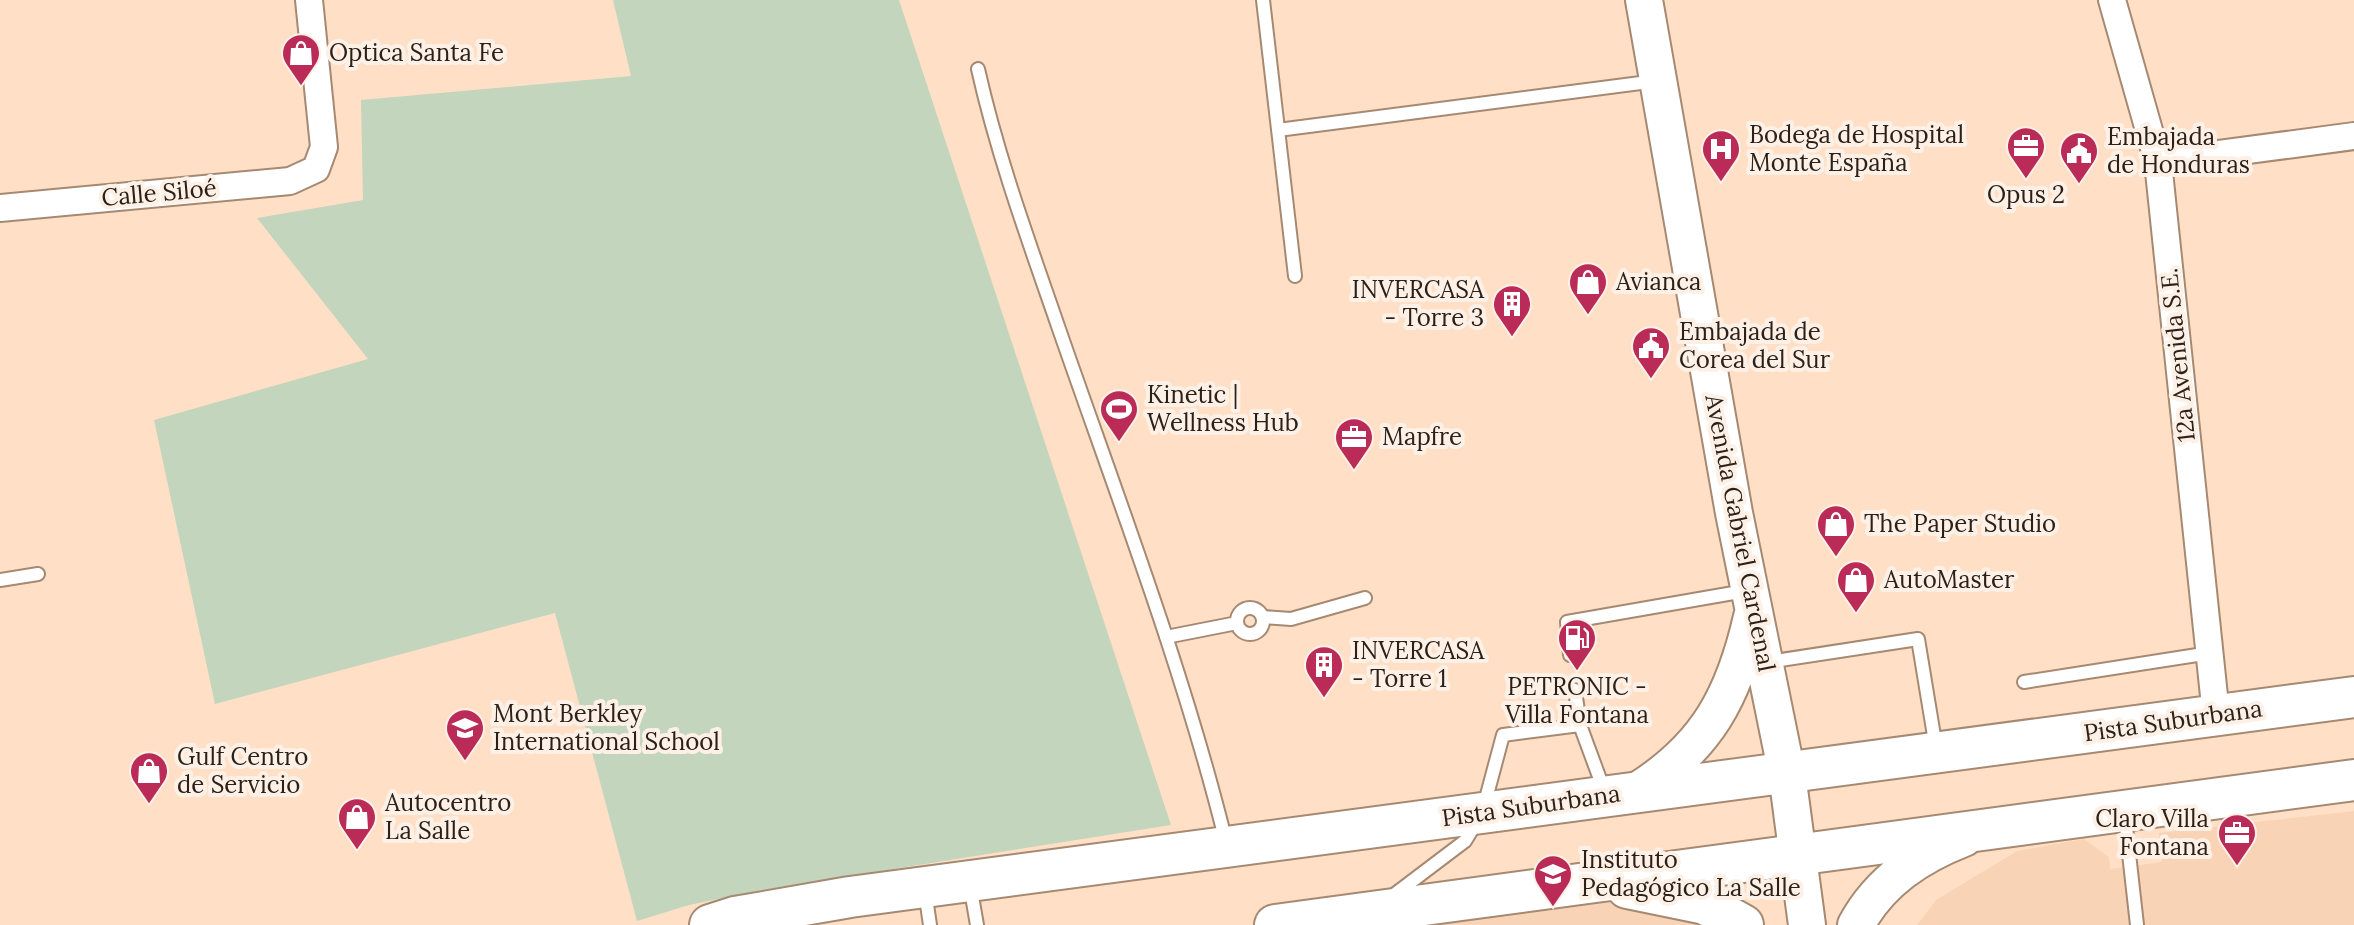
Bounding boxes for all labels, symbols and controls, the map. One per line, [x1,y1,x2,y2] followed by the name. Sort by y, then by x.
[280,32,322,87] shop icon: Optica Santa Fe
[329,37,504,68] place label: Optica Santa Fe
[1749,119,1964,178] place label: Bodega de Hospital Monte España
[2107,121,2250,180] place label: Embajada de Honduras
[2005,125,2047,180] office icon: Opus 2
[1700,128,1742,183] hospital icon: Bodega de Hospital Monte España
[2058,130,2100,185] public building icon: Embajada de Honduras
[100,172,218,213] street label: Calle Siloé
[1987,179,2065,210] place label: Opus 2
[1567,261,1609,316] shop icon: Avianca
[1615,266,1701,297] place label: Avianca
[2153,267,2202,443] street label: 12a Avenida S.E.
[1352,274,1485,333] place label: INVERCASA - Torre 3
[1491,283,1533,338] building icon: INVERCASA - Torre 3
[1679,316,1831,375] place label: Embajada de Corea del Sur
[1630,325,1672,380] public building icon: Embajada de Corea del Sur
[1147,379,1299,438] place label: Kinetic | Wellness Hub
[1098,388,1140,443] sports icon: Kinetic | Wellness Hub
[1698,391,1783,674] street label: Avenida Gabriel Cardenal
[1333,416,1375,471] office icon: Mapfre
[1382,421,1462,452] place label: Mapfre
[1815,503,1857,558] shop icon: The Paper Studio
[1864,508,2056,539] place label: The Paper Studio
[1835,559,1877,614] shop icon: AutoMaster
[1883,564,2015,595] place label: AutoMaster
[1556,617,1598,672] fuel station icon: PETRONIC - Villa Fontana
[1352,635,1485,694] place label: INVERCASA - Torre 1
[1303,644,1345,699] building icon: INVERCASA - Torre 1
[1504,671,1649,730] place label: PETRONIC - Villa Fontana
[2082,693,2264,748] street label: Pista Suburbana
[493,698,720,757] place label: Mont Berkley International School
[444,707,486,762] school or university icon: Mont Berkley International School
[177,741,308,800] place label: Gulf Centro de Servicio
[128,750,170,805] shop icon: Gulf Centro de Servicio
[1440,778,1622,833] street label: Pista Suburbana
[384,787,511,846] place label: Autocentro La Salle
[336,796,378,851] shop icon: Autocentro La Salle
[2095,803,2209,862] place label: Claro Villa Fontana
[2216,812,2258,867] office icon: Claro Villa Fontana
[1581,844,1801,903] place label: Instituto Pedagógico La Salle
[1532,853,1574,908] school or university icon: Instituto Pedagógico La Salle

